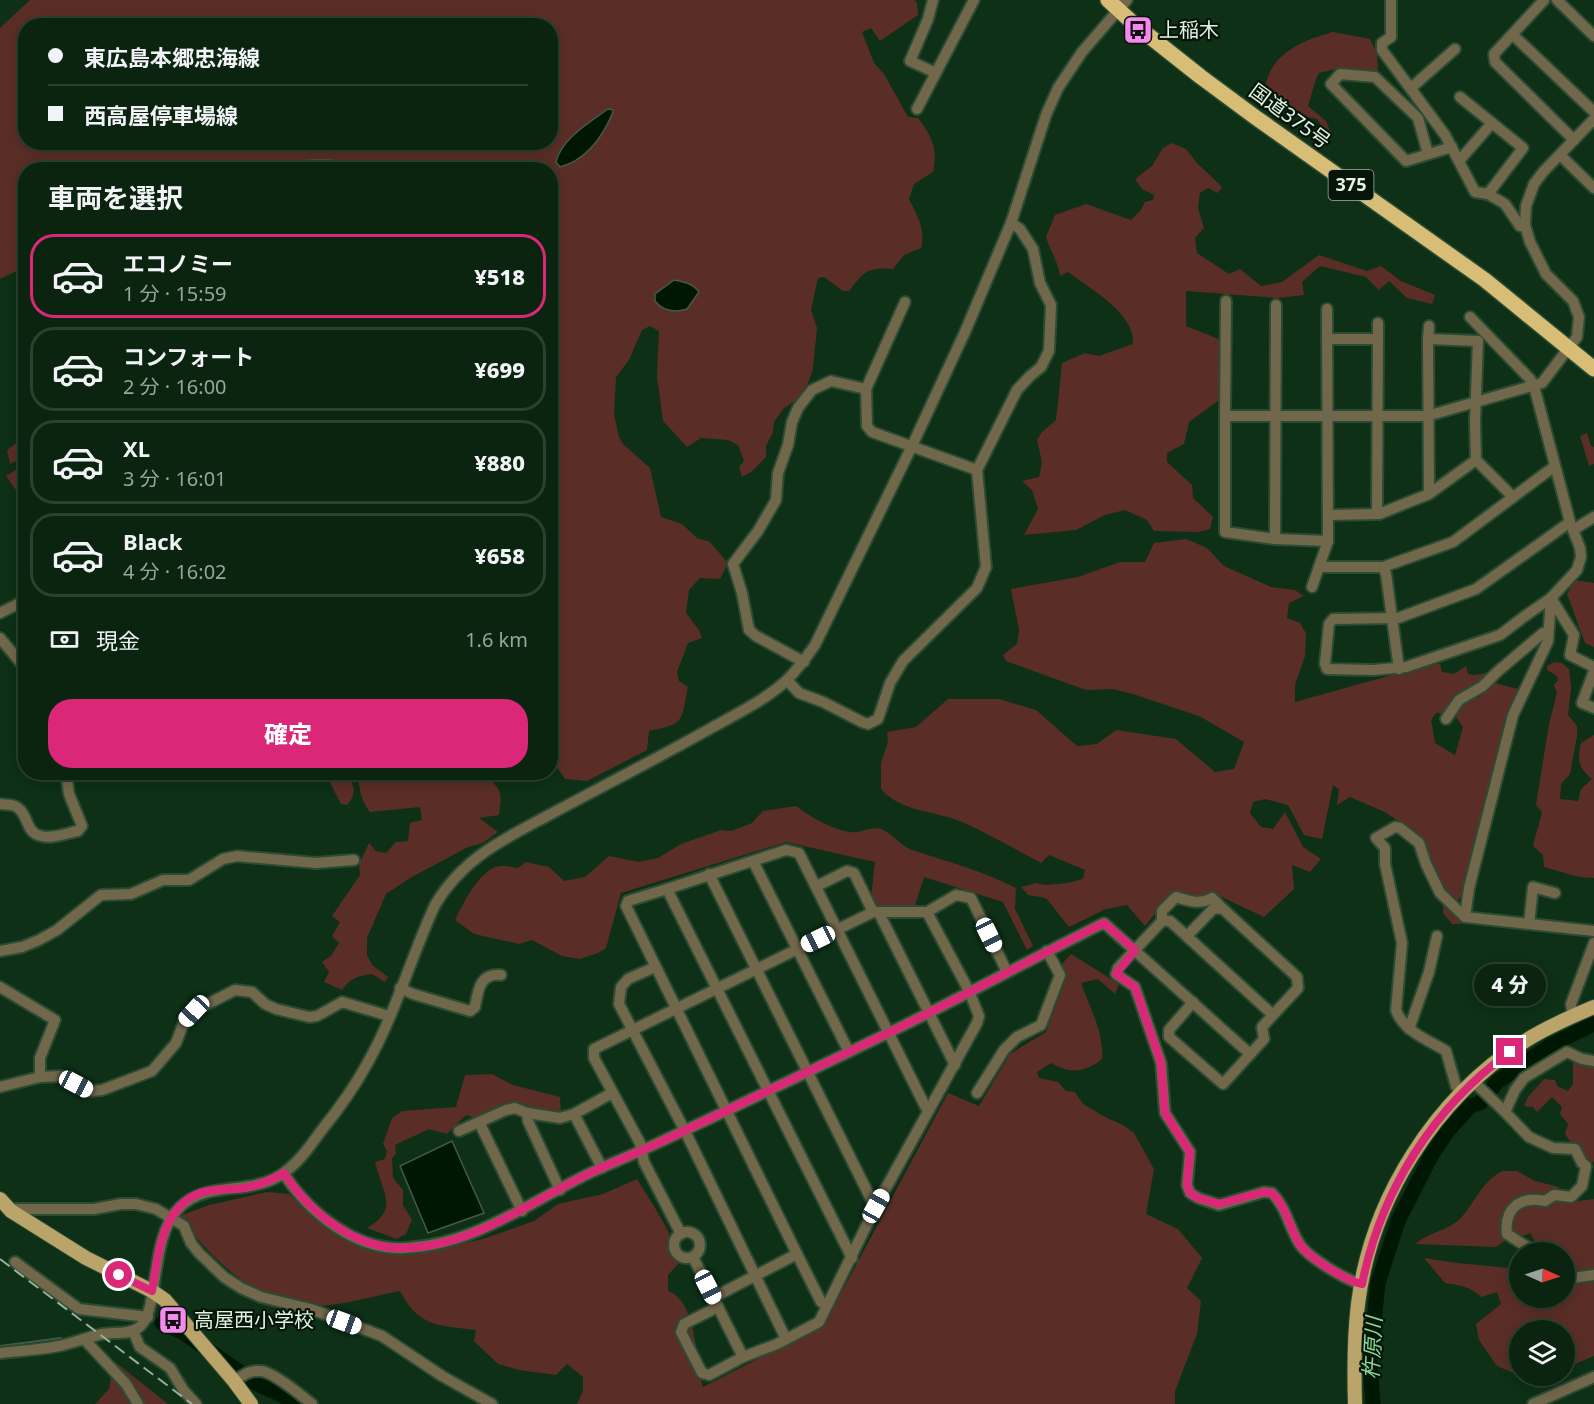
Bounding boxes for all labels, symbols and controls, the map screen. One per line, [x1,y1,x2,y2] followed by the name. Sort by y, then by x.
[1122,14,1154,46] bus stop icon: 上稲木
[1159,16,1219,43] place label: 上稲木
[84,42,260,72] text: 東広島本郷忠海線
[1244,77,1336,154] street label: 国道375号
[84,100,238,130] text: 西高屋停車場線
[1328,170,1374,200] road number: 375
[48,179,183,216] text: 車両を選択
[123,248,233,278] text: エコノミー
[51,249,105,303] icon: car
[474,261,525,291] text: ¥518
[123,280,227,307] text: 1 分 · 15:59
[123,341,254,371] text: コンフォート
[51,342,105,396] icon: car
[474,354,525,384] text: ¥699
[123,373,227,400] text: 2 分 · 16:00
[123,433,150,463] text: XL
[51,435,105,489] icon: car
[474,447,525,477] text: ¥880
[123,465,227,492] text: 3 分 · 16:01
[123,526,182,556] text: Black
[51,528,105,582] icon: car
[474,540,525,570] text: ¥658
[123,558,227,585] text: 4 分 · 16:02
[48,623,81,656] icon: cash
[96,625,140,655] text: 現金
[465,626,528,653] text: 1.6 km
[48,699,528,768] button: 確定
[973,915,1005,955] car
[798,923,838,955] car
[1474,965,1546,1007] callout: 4 分
[1492,971,1528,998] text: 4 分
[175,992,213,1030] car
[1496,1038,1523,1065] route end
[56,1068,96,1100] car
[859,1186,893,1226] car
[1509,1242,1575,1308] north arrow
[1509,1242,1575,1386] map controls
[105,1261,132,1288] route start
[692,1267,724,1307] car
[157,1304,189,1336] bus stop icon: 高屋西小学校
[194,1306,314,1333] place label: 高屋西小学校
[324,1307,364,1337] car
[1356,1314,1388,1380] water label: 杵原川
[1509,1320,1575,1386] button: layers

